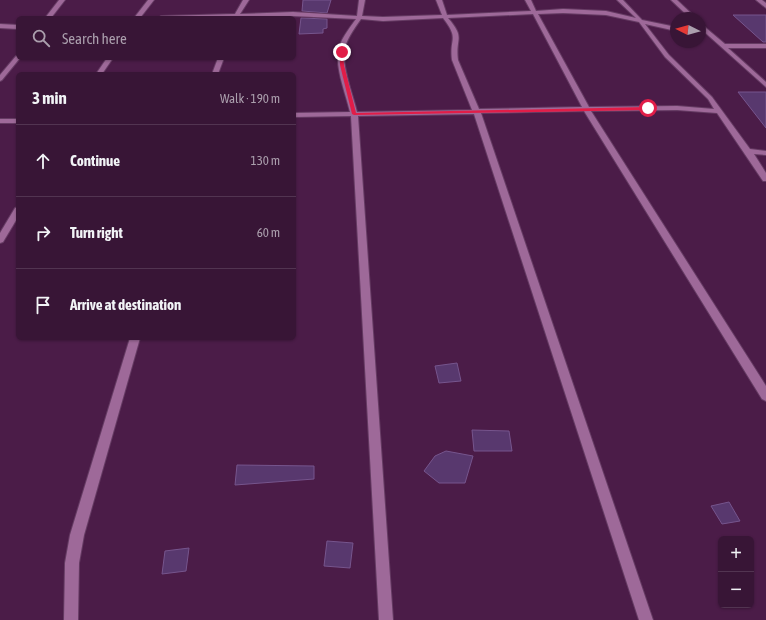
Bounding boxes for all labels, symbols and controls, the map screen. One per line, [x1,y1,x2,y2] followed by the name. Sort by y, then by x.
[670,12,706,48] north arrow
[16,16,296,60] search box
[30,27,52,49] icon: search
[62,30,127,47] text: Search here
[333,43,351,61] route end
[32,88,67,108] text: 3 min
[220,91,280,106] text: Walk · 190 m
[639,99,657,117] route start
[32,150,54,172] icon: ahead
[70,152,120,169] text: Continue
[251,153,280,168] text: 130 m
[32,222,54,244] icon: right
[70,224,123,241] text: Turn right
[257,225,280,240] text: 60 m
[32,294,54,316] icon: arrive
[70,296,181,313] text: Arrive at destination
[718,536,754,608] map controls
[718,536,754,572] button: +
[718,572,754,608] button: −

